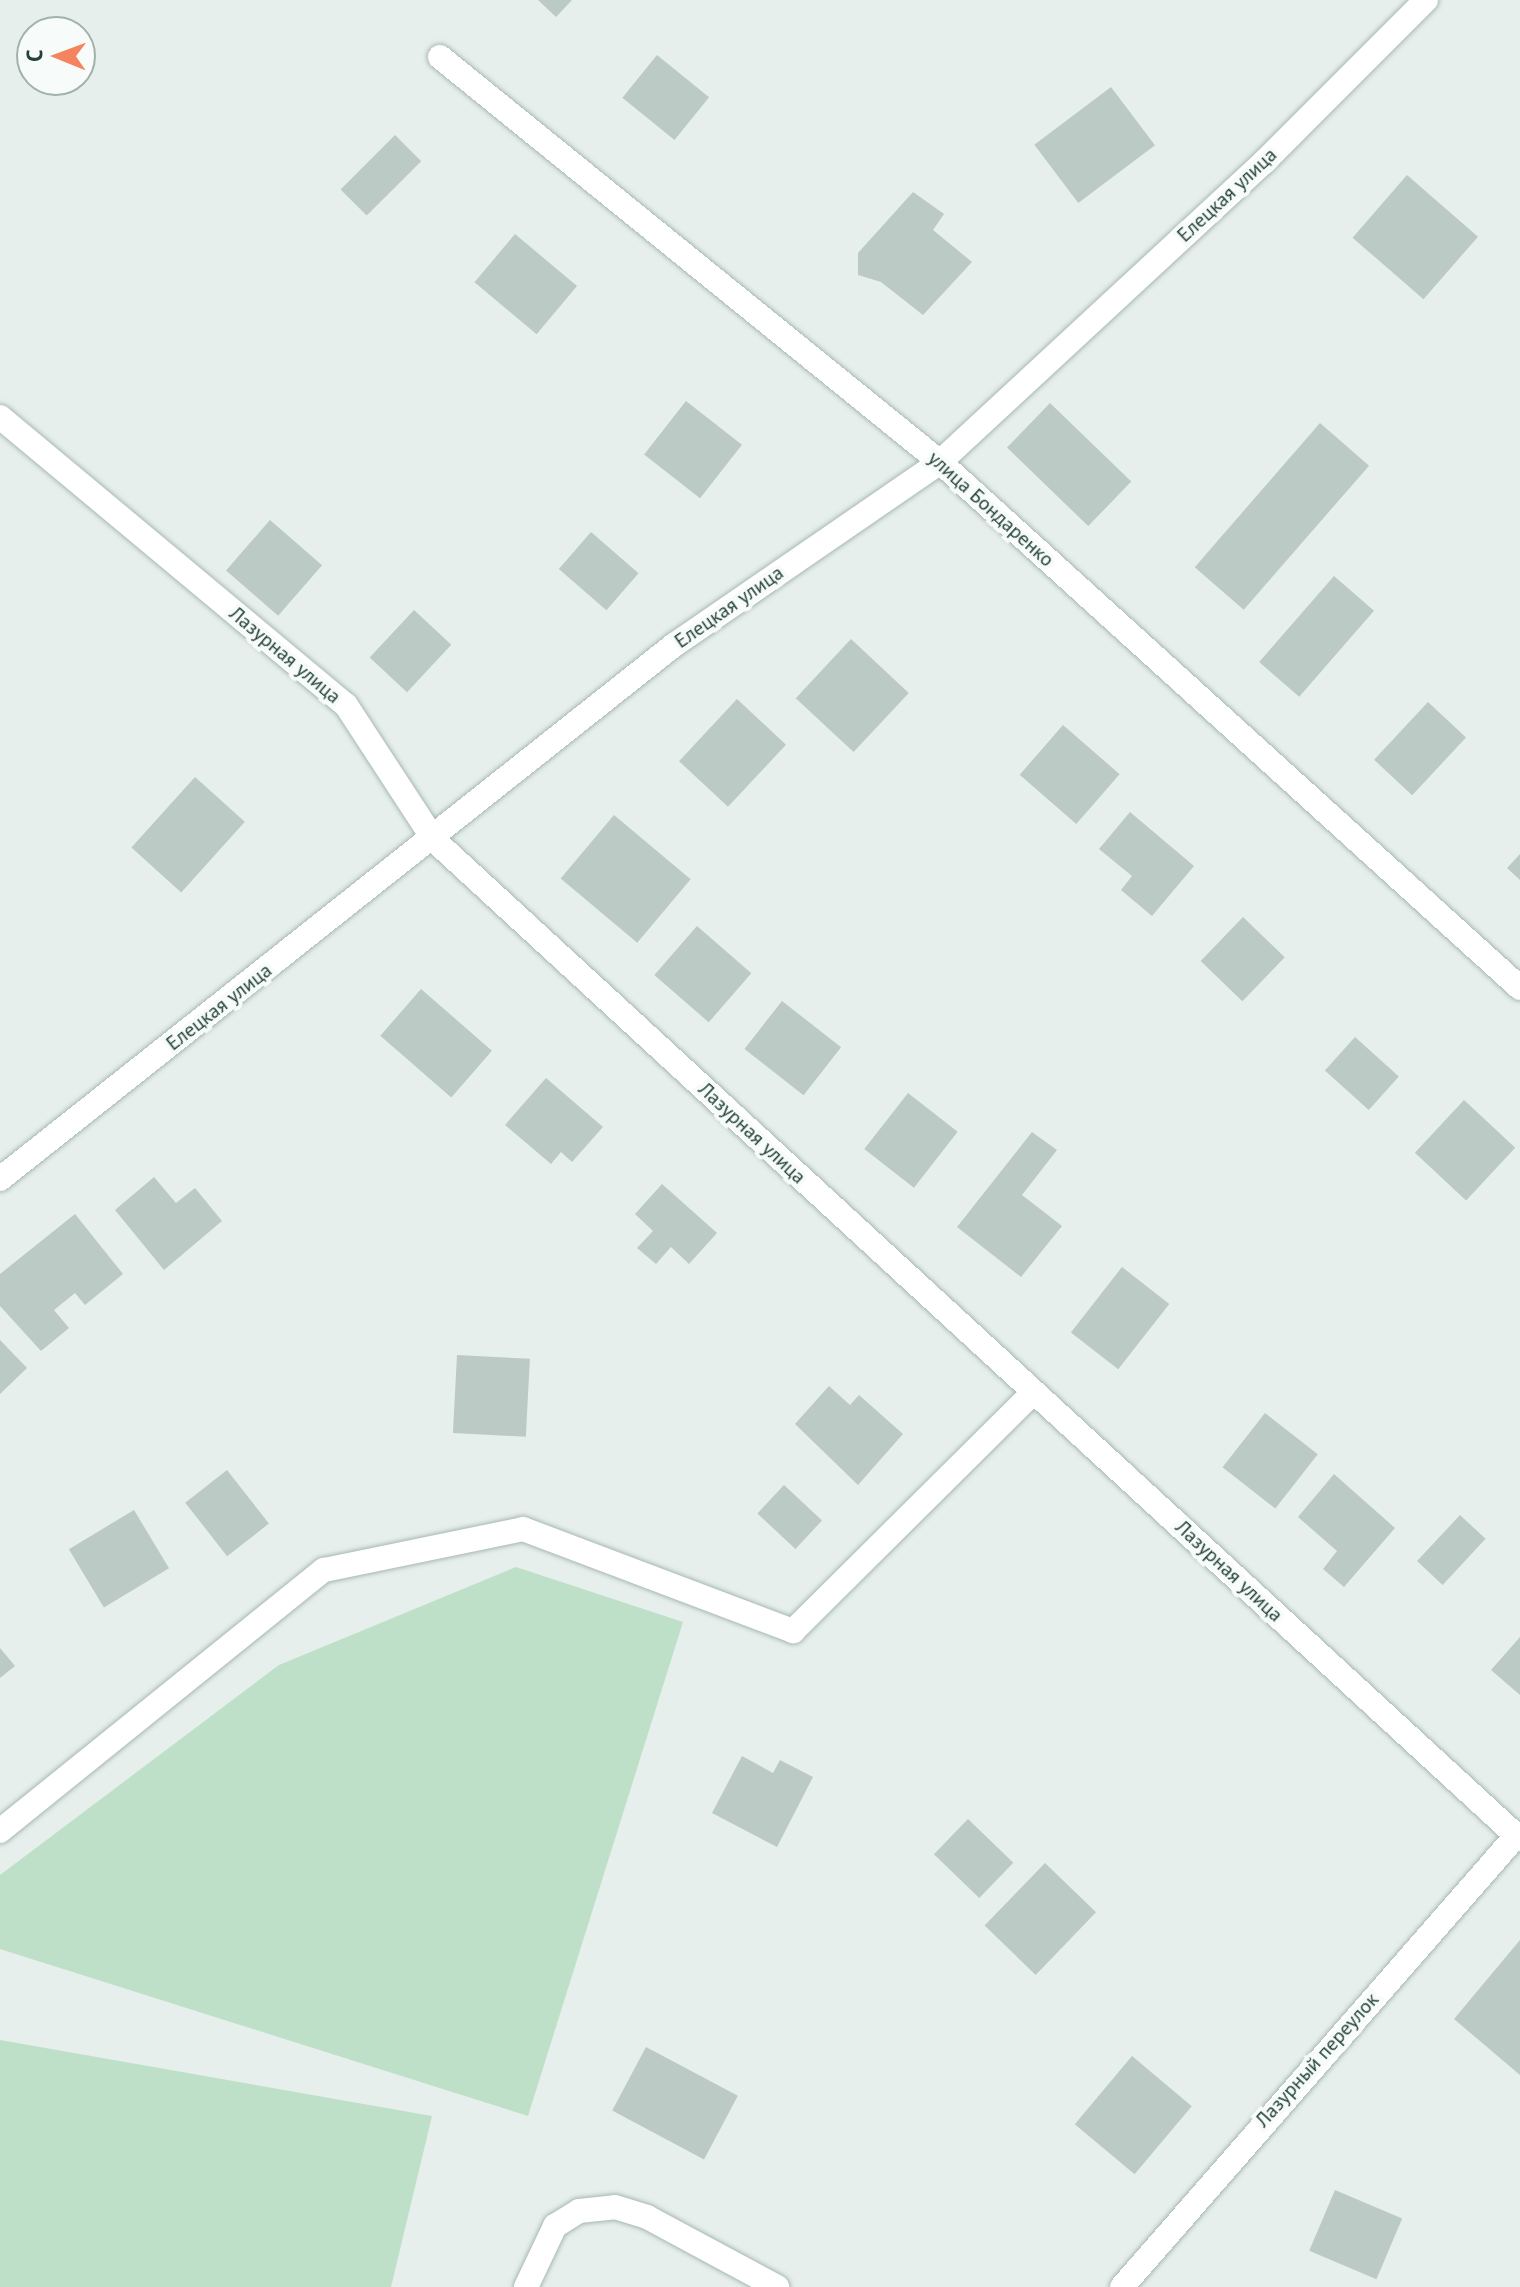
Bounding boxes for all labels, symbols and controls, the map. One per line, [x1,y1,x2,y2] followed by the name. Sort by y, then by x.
[16,16,96,96] north arrow
[20,49,48,62] text: С
[1172,143,1282,247] street label: Елецкая улица
[923,446,1059,572] street label: улица Бондаренко
[670,561,788,653] street label: Елецкая улица
[224,602,346,708] street label: Лазурная улица
[162,958,276,1056] street label: Елецкая улица
[693,1077,811,1189] street label: Лазурная улица
[1170,1515,1288,1627] street label: Лазурная улица
[1250,1988,1384,2132] street label: Лазурный переулок

